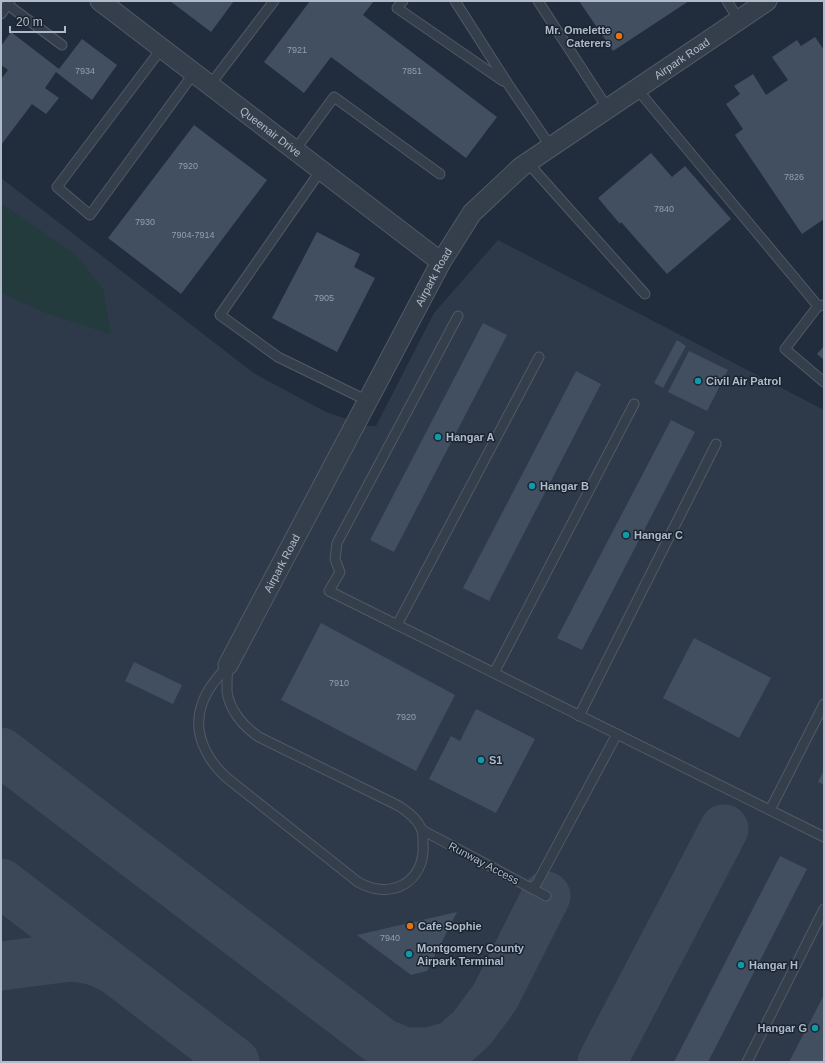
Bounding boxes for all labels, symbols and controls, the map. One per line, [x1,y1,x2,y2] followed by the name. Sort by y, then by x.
[10,8,65,34] scale bar
[16,15,43,29] text: 20 m
[545,24,611,49] place label: Mr. Omelette Caterers
[614,31,624,41] marker: Mr. Omelette Caterers
[652,36,712,81] street label: Airpark Road
[287,45,307,55] house number: 7921
[75,66,95,76] house number: 7934
[402,66,422,76] house number: 7851
[238,104,304,159] street label: Queenair Drive
[178,161,198,171] house number: 7920
[784,172,804,182] house number: 7826
[654,204,674,214] house number: 7840
[135,217,155,227] house number: 7930
[171,230,215,240] house number: 7904-7914
[413,246,454,308] street label: Airpark Road
[314,293,334,303] house number: 7905
[706,375,781,387] place label: Civil Air Patrol
[693,376,703,386] marker: Civil Air Patrol
[446,431,495,443] place label: Hangar A
[433,432,443,442] marker: Hangar A
[540,480,589,492] place label: Hangar B
[527,481,537,491] marker: Hangar B
[634,529,683,541] place label: Hangar C
[621,530,631,540] marker: Hangar C
[261,532,302,595] street label: Airpark Road
[329,678,349,688] house number: 7910
[396,712,416,722] house number: 7920
[489,754,502,766] place label: S1
[476,755,486,765] marker: S1
[447,839,522,887] street label: Runway Access
[418,920,482,932] place label: Cafe Sophie
[405,921,415,931] marker: Cafe Sophie
[380,933,400,943] house number: 7940
[417,942,525,967] place label: Montgomery County Airpark Terminal
[404,949,414,959] marker: Montgomery County Airpark Terminal
[749,959,798,971] place label: Hangar H
[736,960,746,970] marker: Hangar H
[757,1022,807,1034] place label: Hangar G
[810,1023,820,1033] marker: Hangar G

